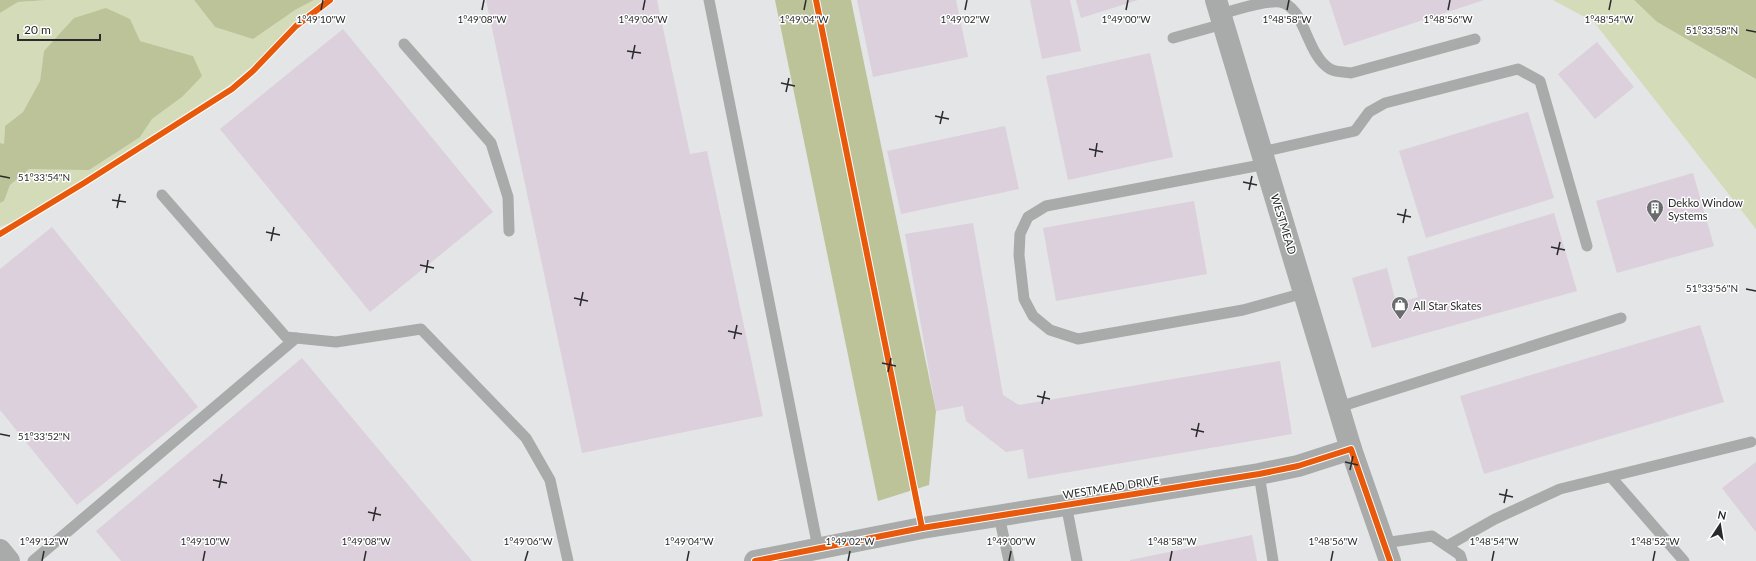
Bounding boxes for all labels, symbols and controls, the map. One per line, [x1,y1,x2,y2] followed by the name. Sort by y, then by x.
[296,13,346,25] text: 1°49'10"W
[457,13,507,25] text: 1°49'08"W
[618,13,668,25] text: 1°49'06"W
[779,13,829,25] text: 1°49'04"W
[940,13,990,25] text: 1°49'02"W
[1101,13,1151,25] text: 1°49'00"W
[1262,13,1312,25] text: 1°48'58"W
[1423,13,1473,25] text: 1°48'56"W
[1584,13,1634,25] text: 1°48'54"W
[18,16,100,42] scale bar
[24,22,51,37] text: 20 m
[1686,24,1738,36] text: 51°33'58"N
[18,171,70,183] text: 51°33'54"N
[1269,192,1299,256] street label: WESTMEAD
[1668,196,1743,222] place label: Dekko Window Systems
[1645,198,1665,223] building icon: Dekko Window Systems
[1686,282,1738,294] text: 51°33'56"N
[1390,295,1410,320] shop icon: All Star Skates
[1413,299,1482,312] place label: All Star Skates
[18,430,70,442] text: 51°33'52"N
[1062,473,1160,501] street label: WESTMEAD DRIVE
[1700,505,1740,545] north arrow
[1717,507,1728,522] text: N
[19,535,69,547] text: 1°49'12"W
[180,535,230,547] text: 1°49'10"W
[341,535,391,547] text: 1°49'08"W
[503,535,553,547] text: 1°49'06"W
[664,535,714,547] text: 1°49'04"W
[825,535,875,547] text: 1°49'02"W
[986,535,1036,547] text: 1°49'00"W
[1147,535,1197,547] text: 1°48'58"W
[1308,535,1358,547] text: 1°48'56"W
[1469,535,1519,547] text: 1°48'54"W
[1630,535,1680,547] text: 1°48'52"W

